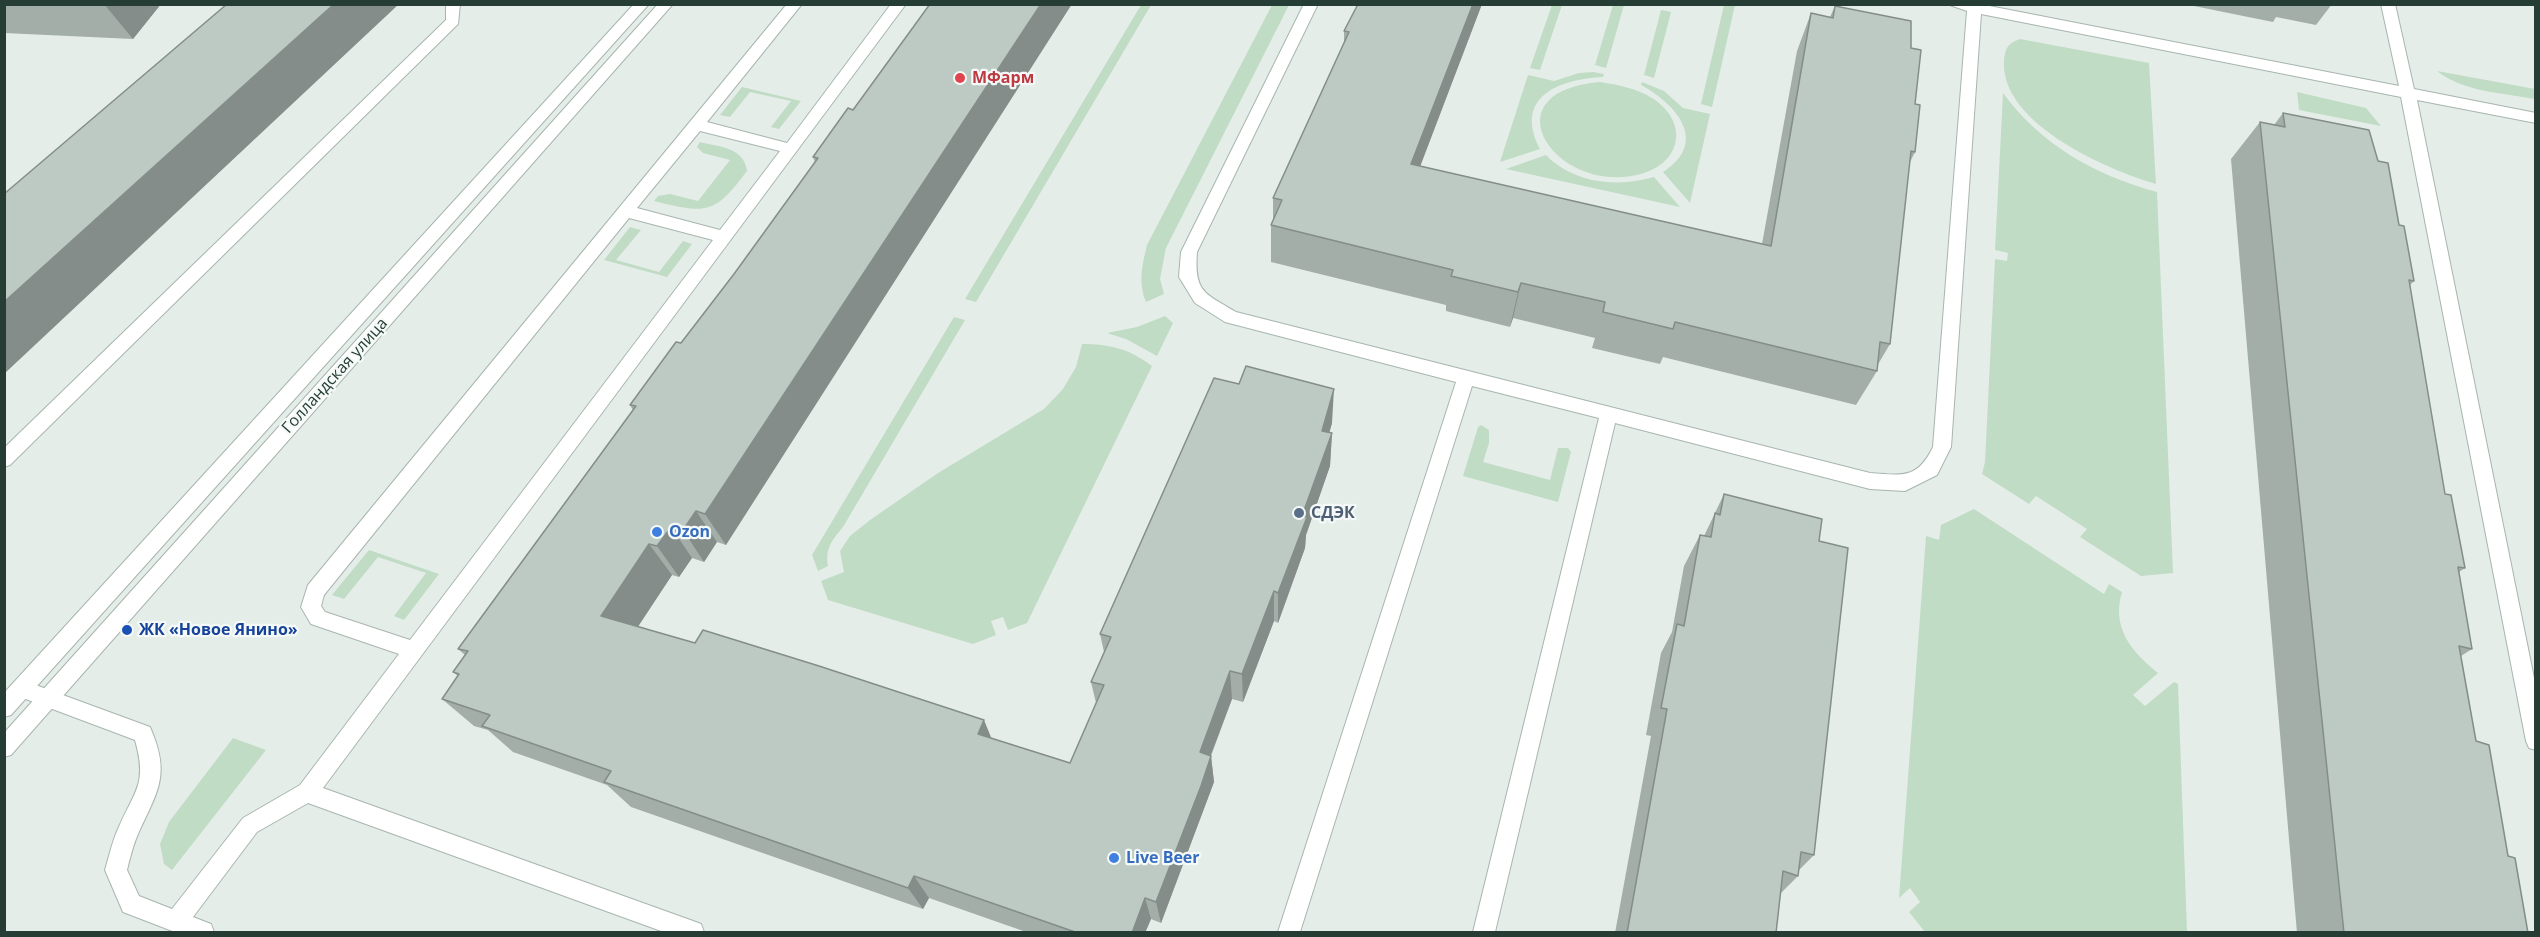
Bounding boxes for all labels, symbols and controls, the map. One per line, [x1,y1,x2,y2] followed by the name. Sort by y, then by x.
[972,68,1034,88] place label: МФарм
[953,71,967,85] marker: МФарм
[278,314,392,438] street label: Голландская улица
[1311,503,1355,523] place label: СДЭК
[1292,506,1306,520] marker: СДЭК
[669,522,710,542] place label: Ozon
[650,525,664,539] marker: Ozon
[139,620,298,640] place label: ЖК «Новое Янино»
[120,623,134,637] marker: ЖК «Новое Янино»
[1126,848,1200,868] place label: Live Beer
[1107,851,1121,865] marker: Live Beer

